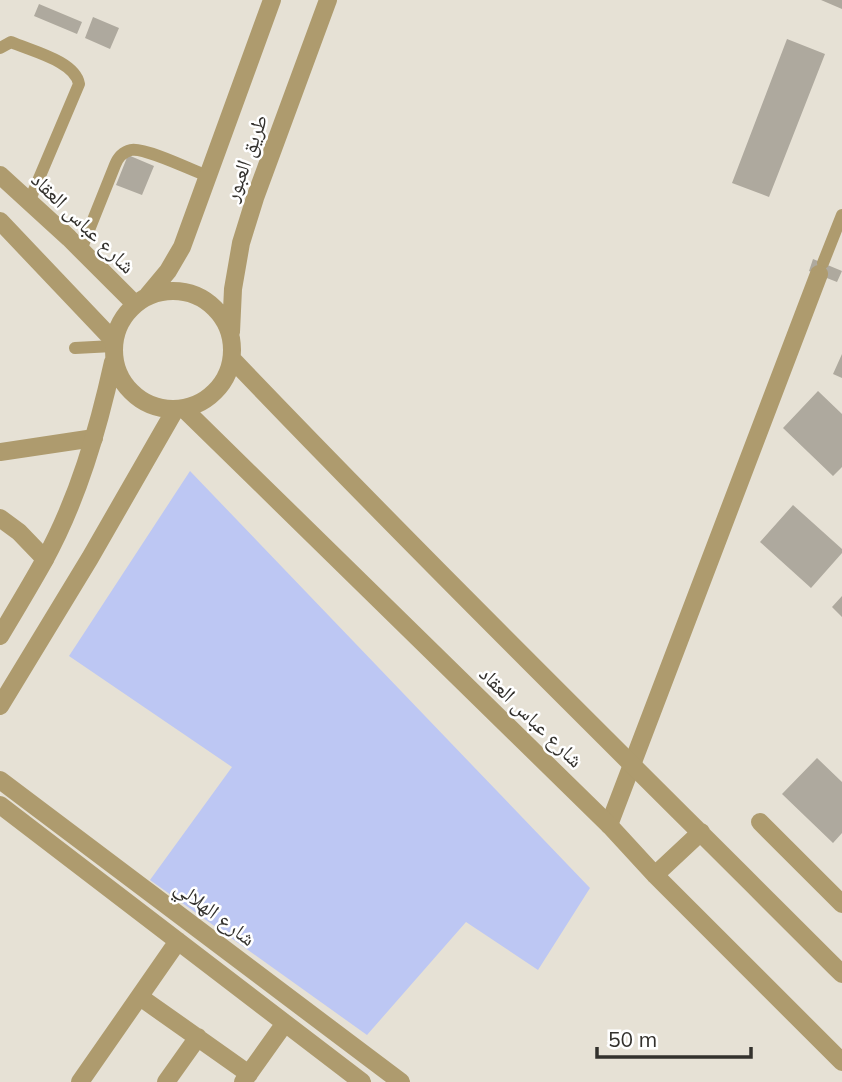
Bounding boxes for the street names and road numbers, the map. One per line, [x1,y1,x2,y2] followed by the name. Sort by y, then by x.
[217,111,274,206] street label: طريق العبور
[26,166,141,279] street label: شارع عباس العقاد
[474,660,589,773] street label: شارع عباس العقاد
[167,873,261,954] street label: شارع الهلالي

